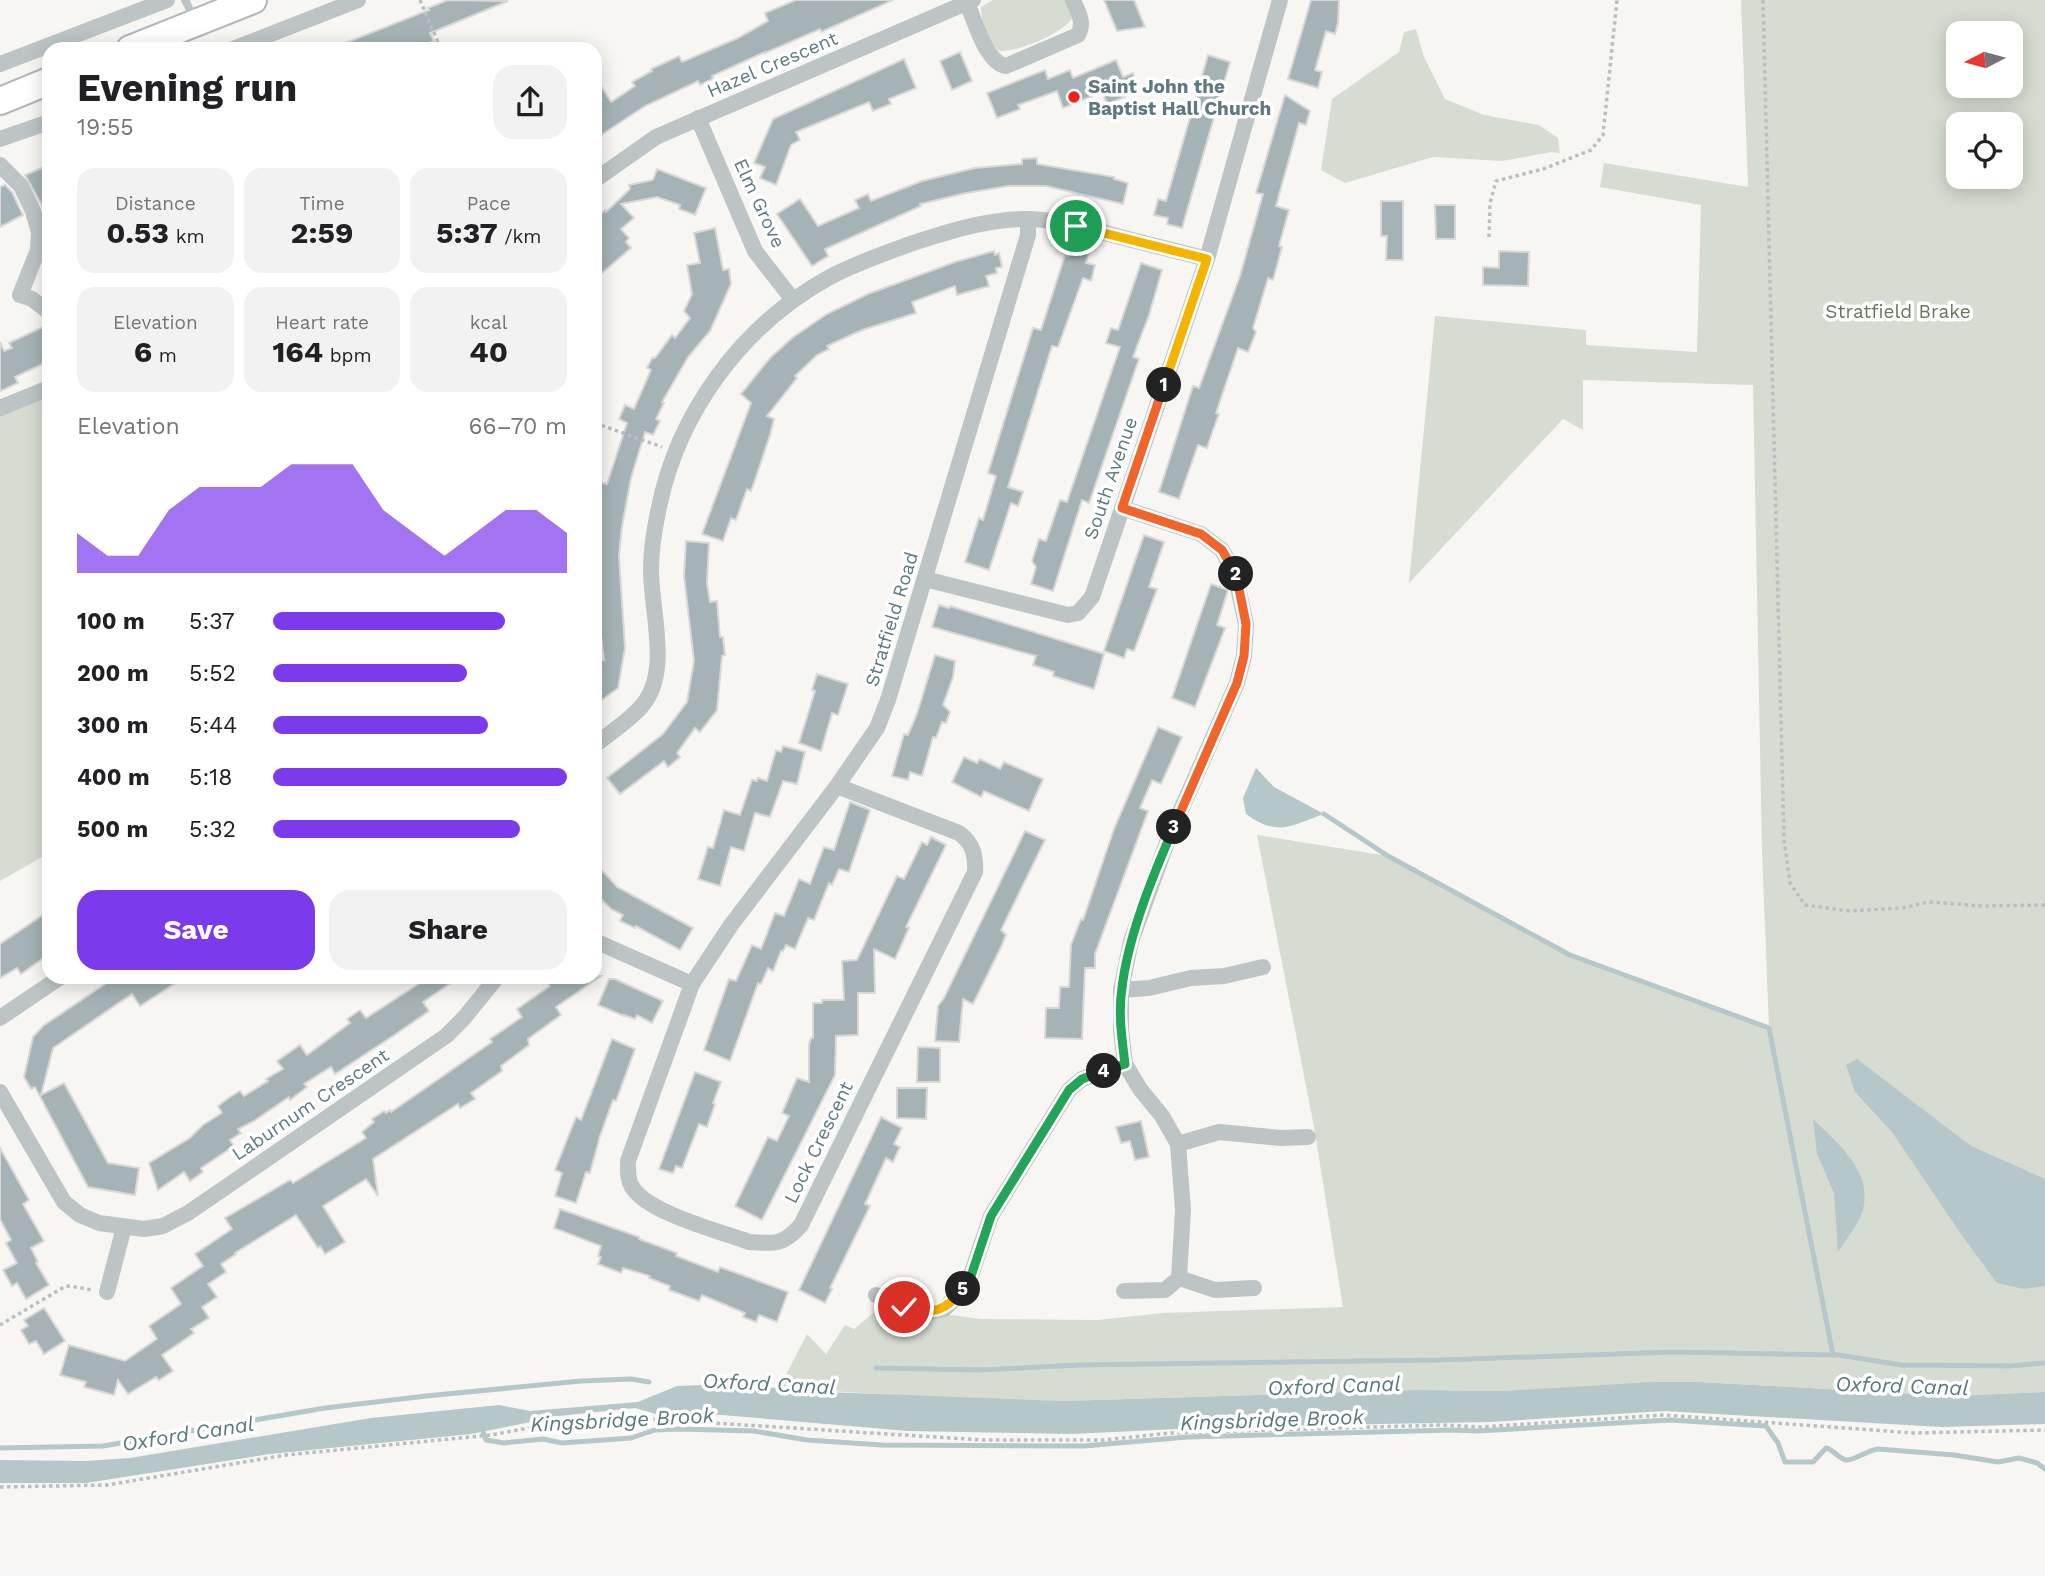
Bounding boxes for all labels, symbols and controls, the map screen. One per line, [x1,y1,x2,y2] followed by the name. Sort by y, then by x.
[1946,21,2023,98] north arrow
[1946,21,2023,189] map controls
[703,27,841,102] street label: Hazel Crescent
[493,65,567,139] button: share
[77,66,297,110] text: Evening run
[1088,75,1271,120] place label: Saint John the Baptist Hall Church
[1066,89,1082,105] marker: Saint John the Baptist Hall Church
[1946,112,2023,189] button: locate
[77,114,134,141] text: 19:55
[729,155,790,252] street label: Elm Grove
[115,192,196,215] text: Distance
[299,192,345,215] text: Time
[467,192,511,215] text: Pace
[1046,196,1106,256] pin
[1057,207,1095,245] icon: arrive
[106,215,169,250] text: 0.53
[291,215,353,250] text: 2:59
[436,215,498,250] text: 5:37
[169,225,205,248] text: km
[498,225,541,248] text: /km
[1825,300,1971,323] park label: Stratfield Brake
[113,311,198,334] text: Elevation
[275,311,369,334] text: Heart rate
[470,311,507,334] text: kcal
[134,334,152,369] text: 6
[272,334,323,369] text: 164
[469,334,508,369] text: 40
[152,344,177,367] text: m
[323,344,372,367] text: bpm
[1146,368,1182,402] pin: 1
[1159,373,1168,396] text: 1
[77,413,180,440] text: Elevation
[469,413,567,440] text: 66–70 m
[1079,414,1142,542] street label: South Avenue
[860,549,923,689] street label: Stratfield Road
[1218,556,1254,592] pin: 2
[1230,562,1241,585] text: 2
[77,608,145,635] text: 100 m
[189,608,235,635] text: 5:37
[77,660,149,687] text: 200 m
[189,660,236,687] text: 5:52
[77,712,148,739] text: 300 m
[189,712,237,739] text: 5:44
[77,764,150,791] text: 400 m
[189,764,232,791] text: 5:18
[1156,810,1192,844] pin: 3
[1168,815,1179,838] text: 3
[77,816,148,843] text: 500 m
[189,816,236,843] text: 5:32
[77,890,315,970] button: Save
[329,890,567,970] button: Share
[227,1043,393,1165] street label: Laburnum Crescent
[1086,1054,1122,1088] pin: 4
[1097,1059,1110,1082] text: 4
[779,1078,858,1207] street label: Lock Crescent
[946,1272,981,1306] pin: 5
[874,1277,934,1337] pin
[957,1277,968,1300] text: 5
[885,1288,923,1326] icon: check
[702,1368,836,1399] water label: Oxford Canal
[1267,1371,1401,1400] water label: Oxford Canal
[1835,1371,1969,1400] water label: Oxford Canal
[529,1402,715,1437] water label: Kingsbridge Brook
[1180,1404,1365,1435] water label: Kingsbridge Brook
[120,1411,256,1456] water label: Oxford Canal

